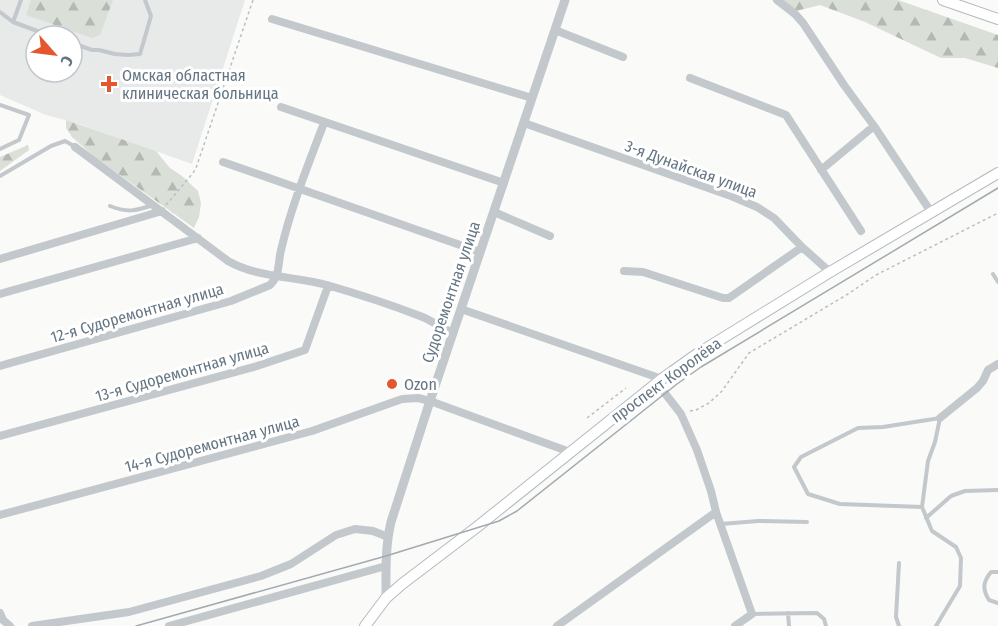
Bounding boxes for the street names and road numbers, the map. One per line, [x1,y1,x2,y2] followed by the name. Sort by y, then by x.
[622,136,760,202] street label: 3-я Дунайская улица
[418,219,484,365] street label: Судоремонтная улица
[48,279,226,347] street label: 12-я Судоремонтная улица
[607,333,725,426] street label: проспект Королёва
[93,338,271,406] street label: 13-я Судоремонтная улица
[123,412,301,476] street label: 14-я Судоремонтная улица

